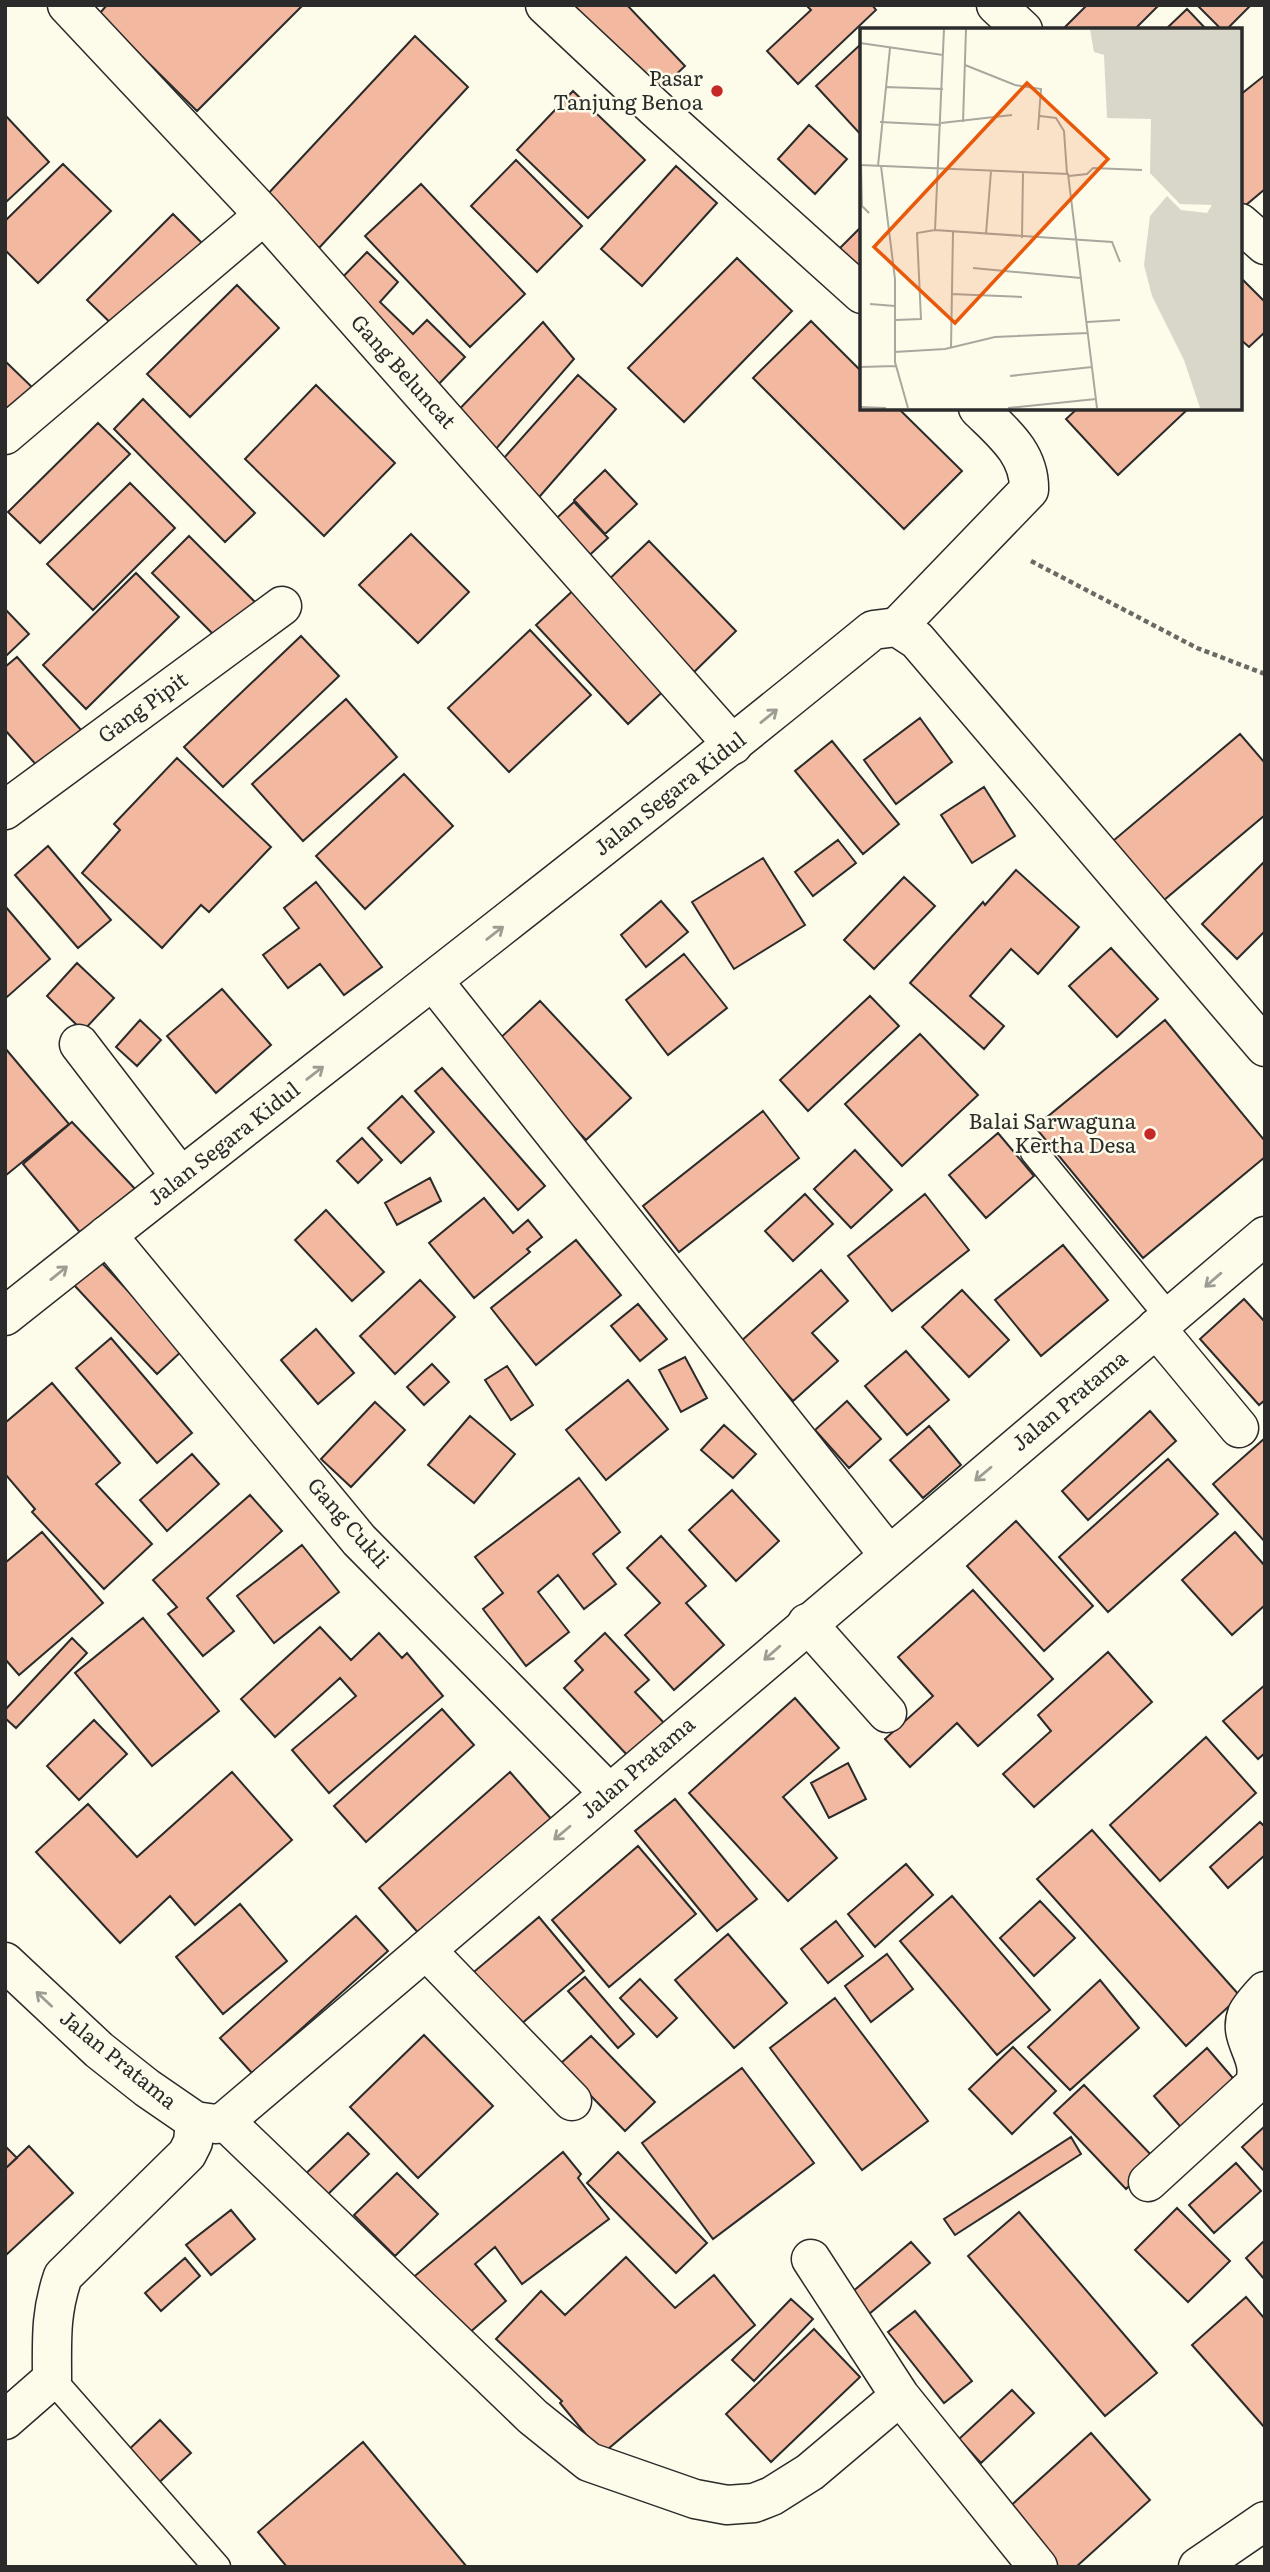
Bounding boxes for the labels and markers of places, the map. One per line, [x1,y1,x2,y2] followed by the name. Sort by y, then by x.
[553,61,704,116] place label: Pasar Tanjung Benoa
[709,83,725,99] marker: Pasar Tanjung Benoa
[968,1104,1137,1159] place label: Balai Sarwaguna Kertha Desa
[1142,1126,1158,1142] marker: Balai Sarwaguna Kertha Desa

